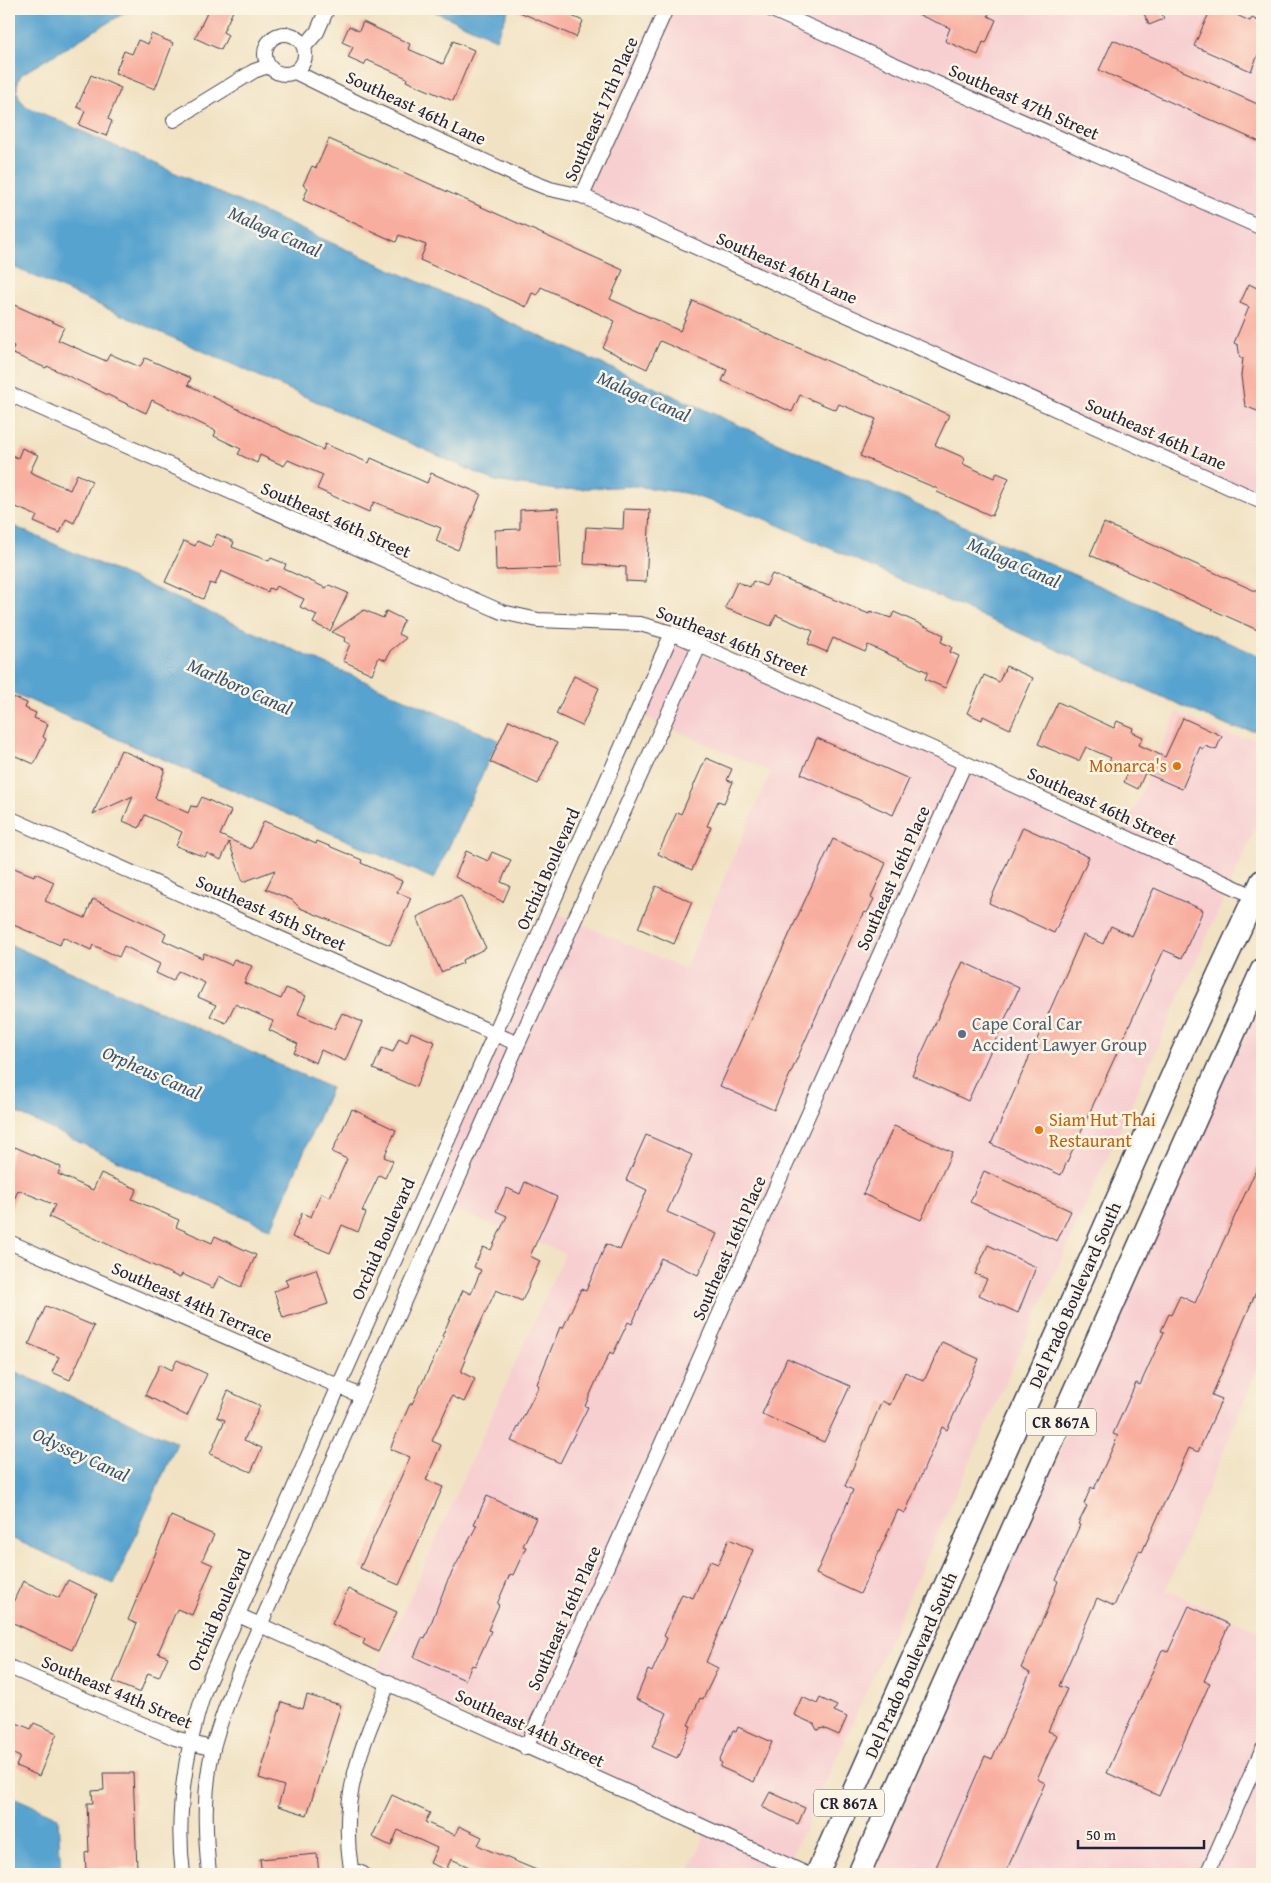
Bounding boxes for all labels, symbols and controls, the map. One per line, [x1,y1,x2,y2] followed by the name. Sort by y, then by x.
[556,32,645,186] street label: Southeast 17th Place
[945,56,1104,147] street label: Southeast 47th Street
[342,63,491,152] street label: Southeast 46th Lane
[224,198,326,264] water label: Malaga Canal
[712,224,862,311] street label: Southeast 46th Lane
[593,363,695,429] water label: Malaga Canal
[1081,390,1231,477] street label: Southeast 46th Lane
[257,474,416,565] street label: Southeast 46th Street
[963,529,1065,595] water label: Malaga Canal
[652,598,813,684] street label: Southeast 46th Street
[183,650,297,722] water label: Marlboro Canal
[1089,752,1167,779] place label: Monarca's
[1023,759,1182,852] street label: Southeast 46th Street
[1171,760,1183,772] marker: Monarca's
[848,801,937,955] street label: Southeast 16th Place
[509,803,587,934] street label: Orchid Boulevard
[192,867,351,958] street label: Southeast 45th Street
[972,1010,1147,1058] place label: Cape Coral Car Accident Lawyer Group
[956,1028,968,1040] marker: Cape Coral Car Accident Lawyer Group
[98,1038,206,1106] water label: Orpheus Canal
[1049,1106,1156,1154] place label: Siam Hut Thai Restaurant
[1033,1124,1045,1136] marker: Siam Hut Thai Restaurant
[684,1171,773,1325] street label: Southeast 16th Place
[344,1173,422,1304] street label: Orchid Boulevard
[1021,1197,1128,1392] street label: Del Prado Boulevard South
[107,1254,277,1349] street label: Southeast 44th Terrace
[1026,1408,1096,1435] road number: CR 867A
[28,1419,134,1489] water label: Odyssey Canal
[519,1541,608,1695] street label: Southeast 16th Place
[180,1544,258,1675] street label: Orchid Boulevard
[857,1567,964,1762] street label: Del Prado Boulevard South
[37,1647,198,1736] street label: Southeast 44th Street
[451,1681,610,1774] street label: Southeast 44th Street
[814,1790,884,1816] road number: CR 867A
[1078,1818,1205,1850] scale bar
[1086,1824,1117,1845] text: 50 m

